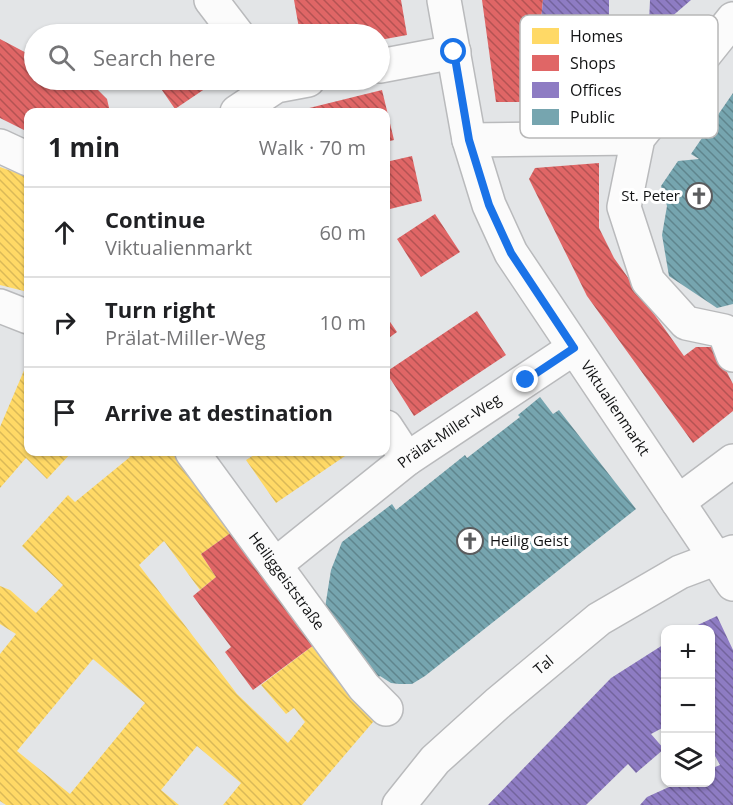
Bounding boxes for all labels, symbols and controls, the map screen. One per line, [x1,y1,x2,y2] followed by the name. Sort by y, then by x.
[520,15,718,138] legend
[24,24,390,90] search box
[570,25,623,47] text: Homes
[440,38,466,64] route start
[45,41,78,74] icon: search
[93,42,216,72] text: Search here
[570,52,616,74] text: Shops
[570,79,622,101] text: Offices
[570,106,615,128] text: Public
[48,129,120,165] text: 1 min
[259,134,366,161] text: Walk · 70 m
[684,181,714,211] church icon: St. Peter
[621,185,680,205] place label: St. Peter
[105,204,205,234] text: Continue
[48,216,81,249] icon: ahead
[319,219,366,246] text: 60 m
[105,234,252,261] text: Viktualienmarkt
[105,294,216,324] text: Turn right
[48,306,81,339] icon: right
[319,309,366,336] text: 10 m
[105,324,266,351] text: Prälat-Miller-Weg
[577,356,655,459] street label: Viktualienmarkt
[512,366,538,392] route end
[393,388,504,472] street label: Prälat-Miller-Weg
[48,396,81,429] icon: arrive
[105,397,333,427] text: Arrive at destination
[455,526,485,556] church icon: Heilig Geist
[245,528,330,634] street label: Heiliggeiststraße
[490,530,569,550] place label: Heilig Geist
[661,625,715,787] map controls
[661,625,715,679] button: +
[529,650,557,679] street label: Tal
[661,679,715,733] button: −
[661,733,715,787] button: layers

